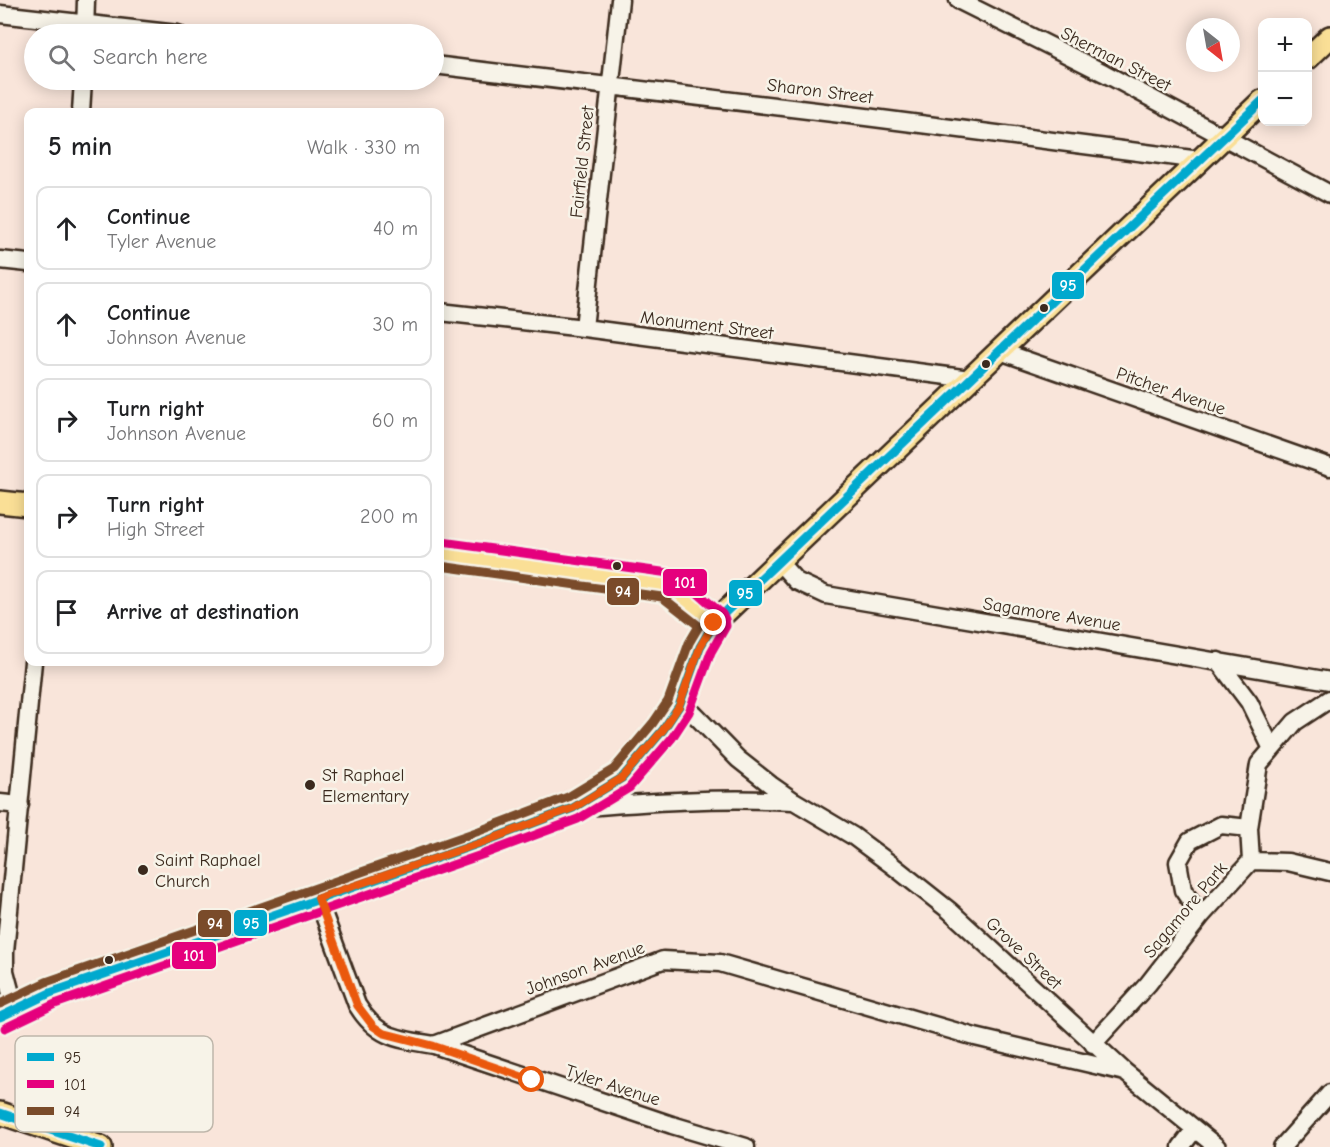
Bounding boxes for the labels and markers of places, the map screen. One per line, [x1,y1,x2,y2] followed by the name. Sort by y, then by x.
[1038,302,1050,314] unlabelled marker
[980,358,992,370] unlabelled marker
[611,560,623,572] unlabelled marker
[322,765,410,807] place label: St Raphael Elementary
[303,778,317,792] marker: St Raphael Elementary
[155,850,261,892] place label: Saint Raphael Church
[136,863,150,877] marker: Saint Raphael Church
[103,954,115,966] unlabelled marker

